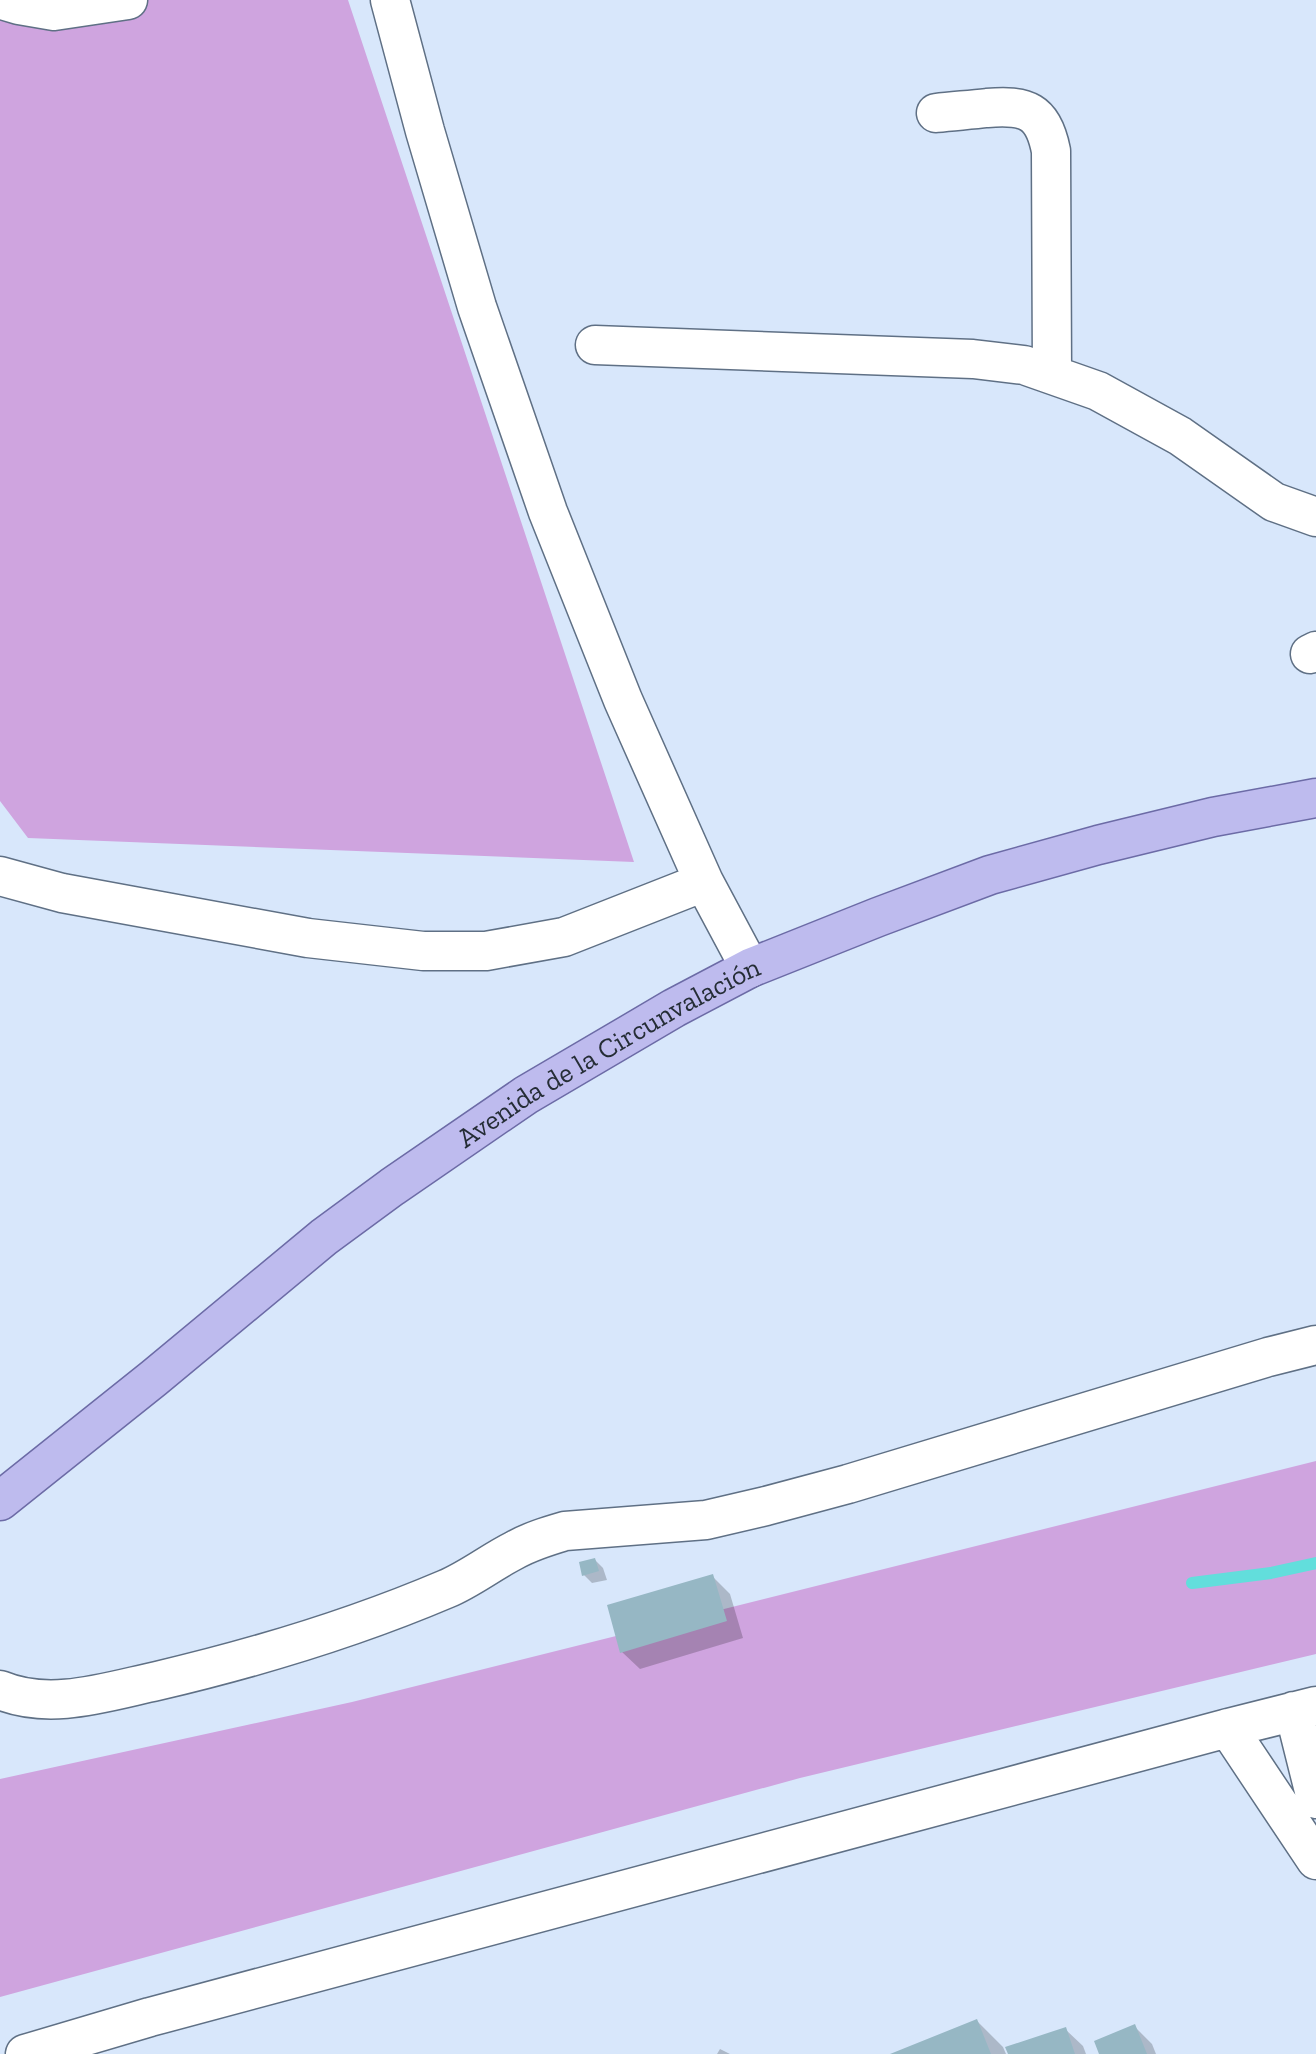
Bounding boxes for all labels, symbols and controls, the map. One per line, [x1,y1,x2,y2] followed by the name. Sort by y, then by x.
[450,949,764,1154] street label: Avenida de la Circunvalación

